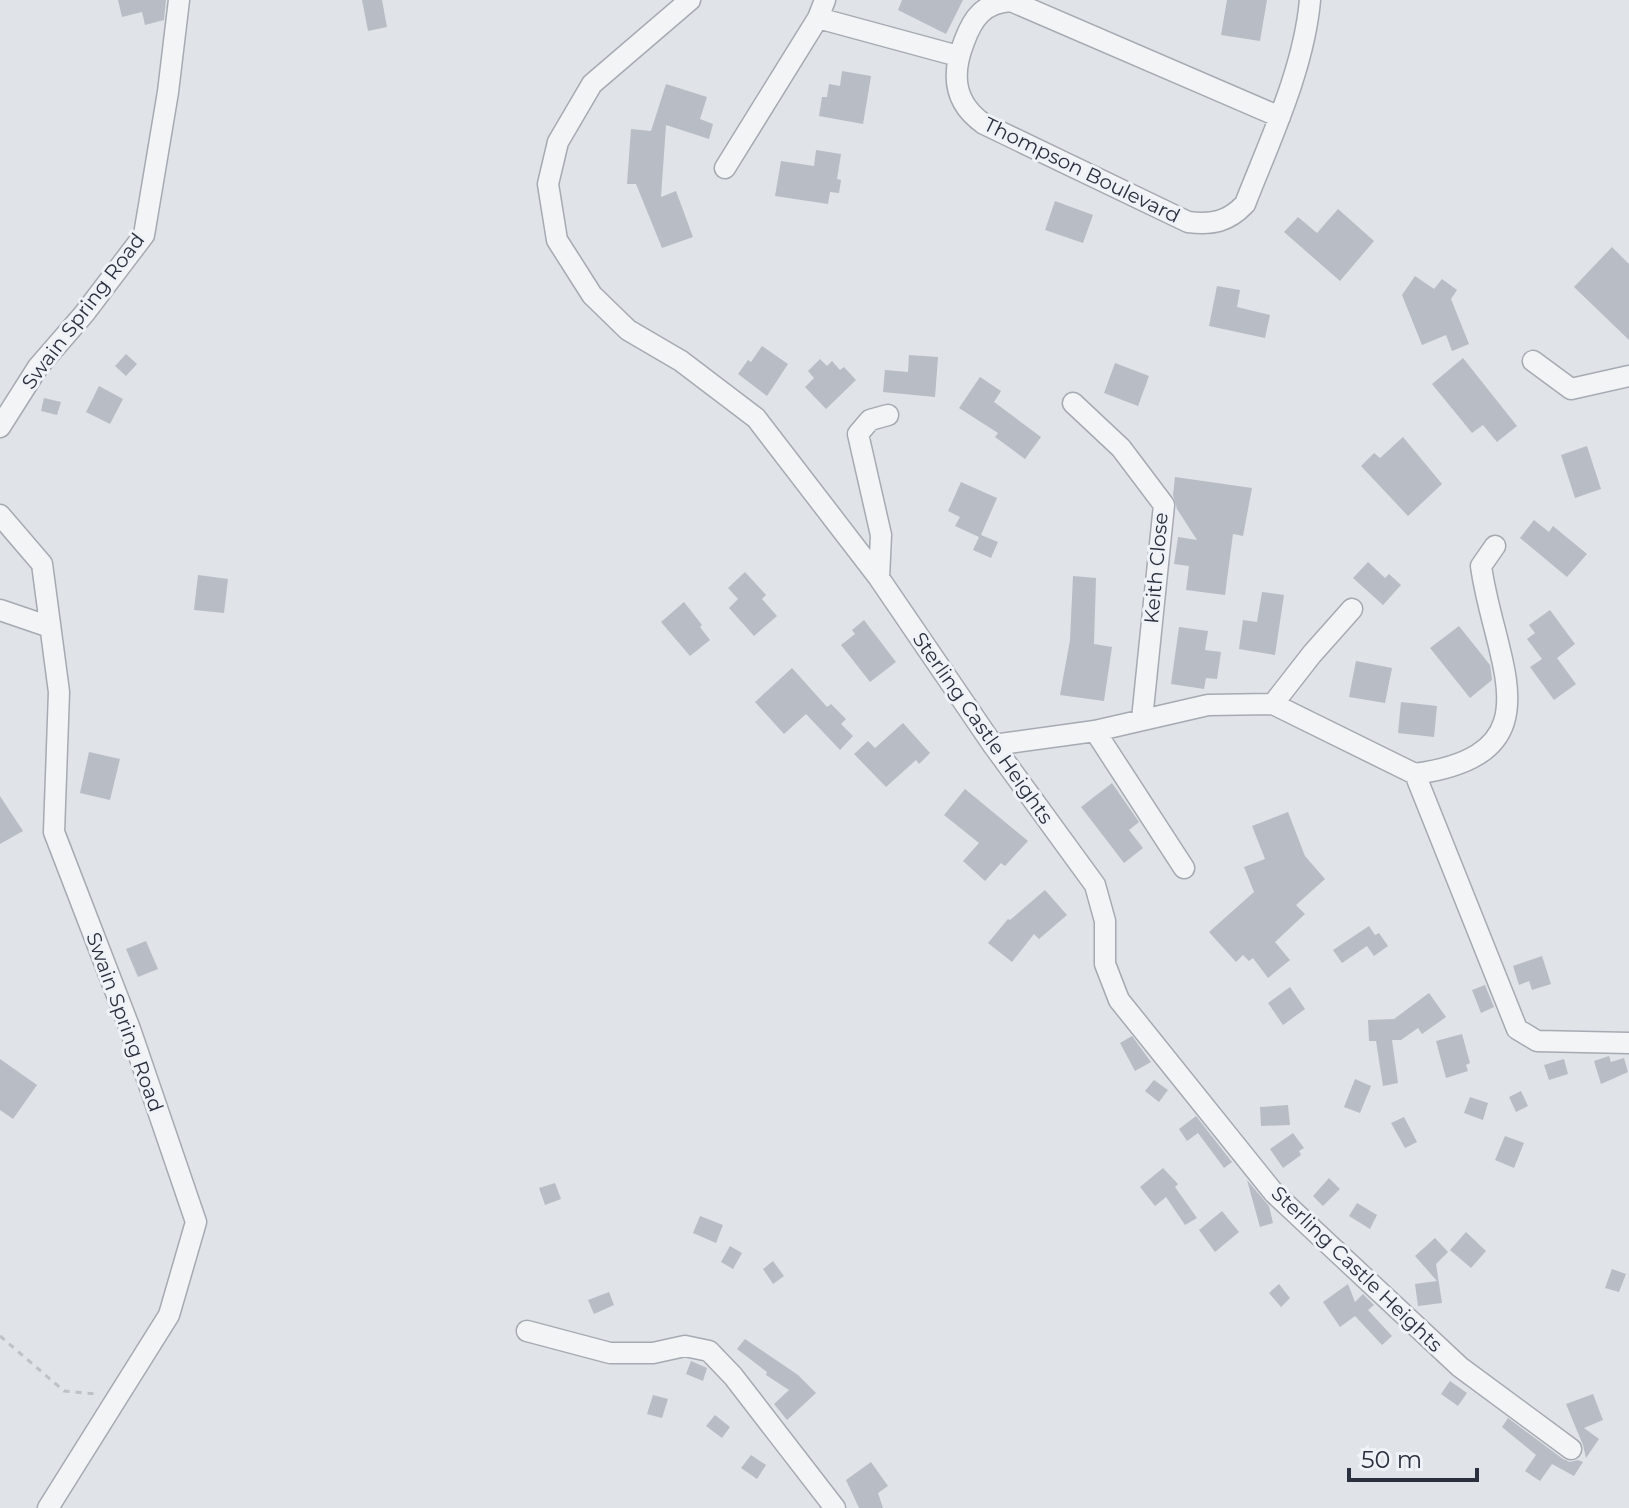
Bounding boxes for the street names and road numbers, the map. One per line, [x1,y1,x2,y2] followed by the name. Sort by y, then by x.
[980,112,1184,228] street label: Thompson Boulevard
[17,228,149,394] street label: Swain Spring Road
[1139,511,1173,625] street label: Keith Close
[908,628,1058,829] street label: Sterling Castle Heights
[81,929,169,1115] street label: Swain Spring Road
[1267,1181,1448,1357] street label: Sterling Castle Heights

